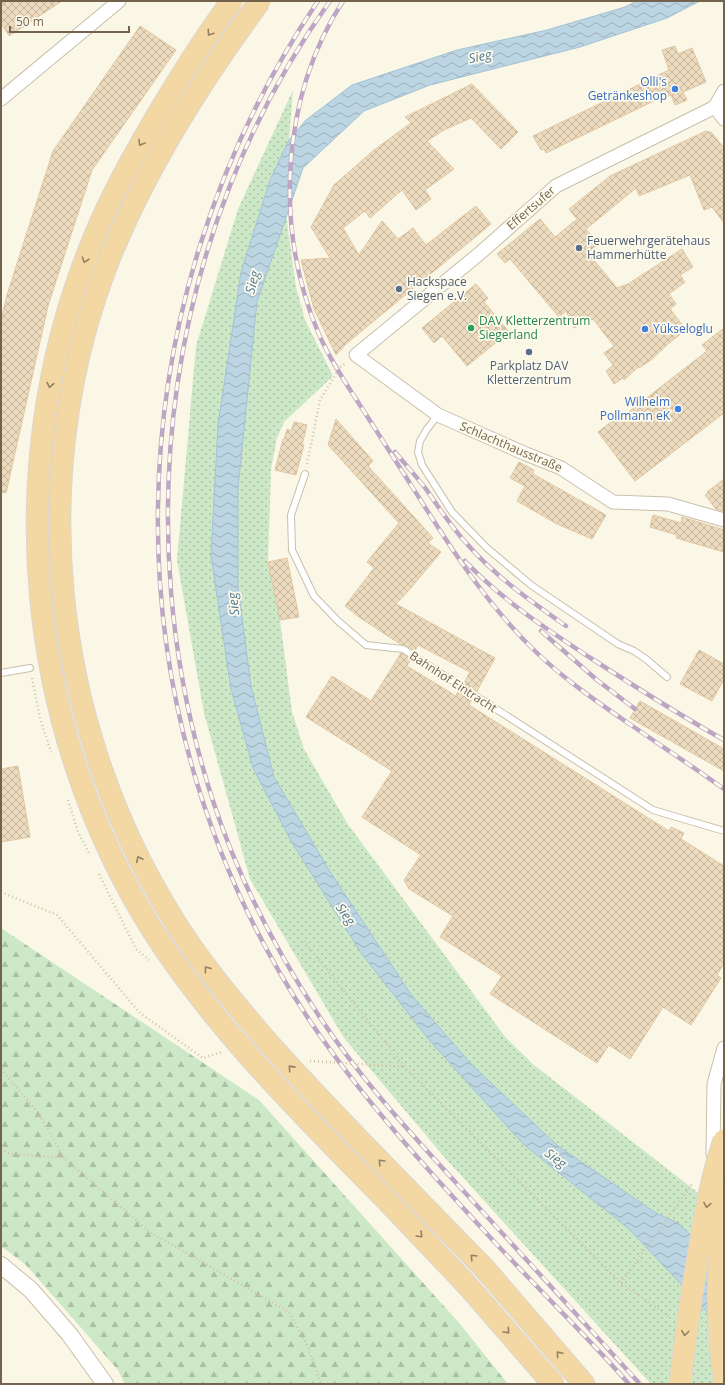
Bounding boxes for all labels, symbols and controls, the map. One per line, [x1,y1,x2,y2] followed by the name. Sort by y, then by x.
[10,8,129,34] scale bar
[16,13,44,30] text: 50 m
[207,29,215,36] one-way arrow
[467,45,494,67] water label: Sieg
[588,73,667,104] place label: Olli's Getränkeshop
[670,84,680,94] marker: Olli's Getränkeshop
[138,139,145,146] one-way arrow
[503,182,559,234] street label: Effertsufer
[587,232,710,263] place label: Feuerwehrgerätehaus Hammerhütte
[574,243,584,253] marker: Feuerwehrgerätehaus Hammerhütte
[81,257,90,264] one-way arrow
[240,267,264,295] water label: Sieg
[407,273,467,304] place label: Hackspace Siegen e.V.
[394,284,404,294] marker: Hackspace Siegen e.V.
[479,312,590,343] place label: DAV Kletterzentrum Siegerland
[653,320,713,337] place label: Yükseloglu
[466,323,476,333] marker: DAV Kletterzentrum Siegerland
[640,324,650,334] marker: Yükseloglu
[524,347,534,357] marker: Parkplatz DAV Kletterzentrum
[487,357,571,388] place label: Parkplatz DAV Kletterzentrum
[47,382,55,389] one-way arrow
[600,393,671,424] place label: Wilhelm Pollmann eK
[673,404,683,414] marker: Wilhelm Pollmann eK
[457,417,565,476] street label: Schlachthausstraße
[223,590,243,616] water label: Sieg
[406,647,500,716] street label: Bahnhof Eintracht
[136,855,144,863] one-way arrow
[332,899,361,930] water label: Sieg
[204,966,212,973] one-way arrow
[288,1065,296,1073] one-way arrow
[541,1144,572,1173] water label: Sieg
[378,1159,386,1167] one-way arrow
[703,1202,712,1208] one-way arrow
[415,1230,423,1238] one-way arrow
[470,1254,478,1262] one-way arrow
[503,1327,510,1334] one-way arrow
[681,1330,690,1336] one-way arrow
[556,1351,563,1359] one-way arrow

